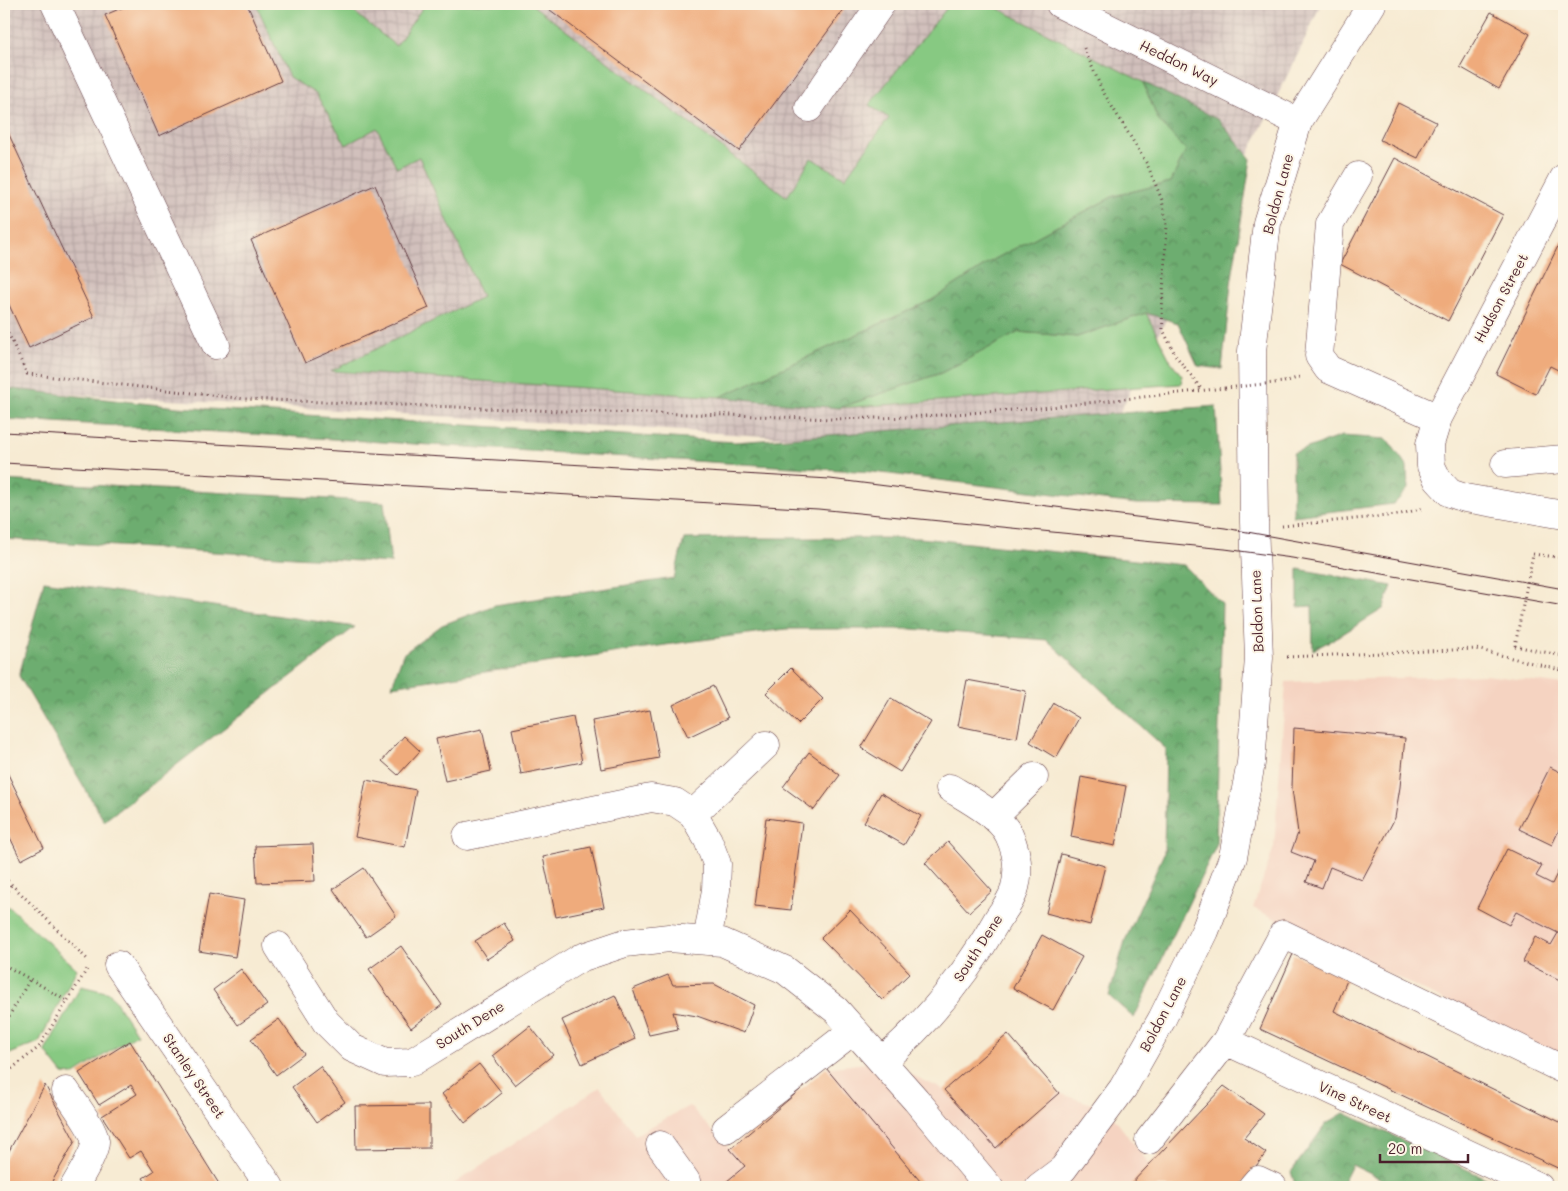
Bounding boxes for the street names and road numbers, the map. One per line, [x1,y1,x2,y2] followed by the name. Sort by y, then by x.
[1137,35,1222,90] street label: Heddon Way
[1258,152,1297,236] street label: Boldon Lane
[1469,250,1532,346] street label: Hudson Street
[1246,569,1267,653] street label: Boldon Lane
[949,910,1007,985] street label: South Dene
[1135,973,1190,1055] street label: Boldon Lane
[432,996,507,1053] street label: South Dene
[159,1029,230,1122] street label: Stanley Street
[1316,1076,1395,1127] street label: Vine Street

